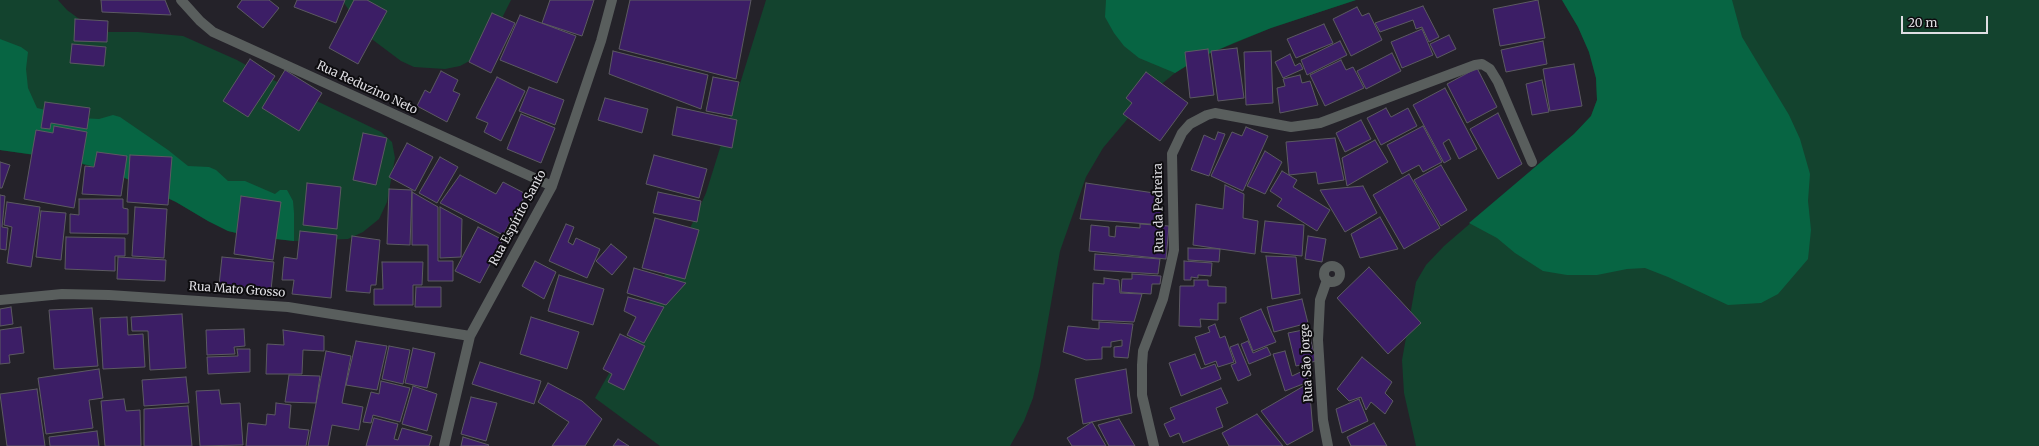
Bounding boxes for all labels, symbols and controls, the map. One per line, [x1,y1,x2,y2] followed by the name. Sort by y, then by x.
[1903,8,1990,34] scale bar
[1908,15,1937,30] text: 20 m
[314,58,420,118] street label: Rua Reduzino Neto
[1151,163,1167,253] street label: Rua da Pedreira
[487,168,549,268] street label: Rua Espírito Santo
[188,279,286,301] street label: Rua Mato Grosso
[1298,324,1316,402] street label: Rua São Jorge

